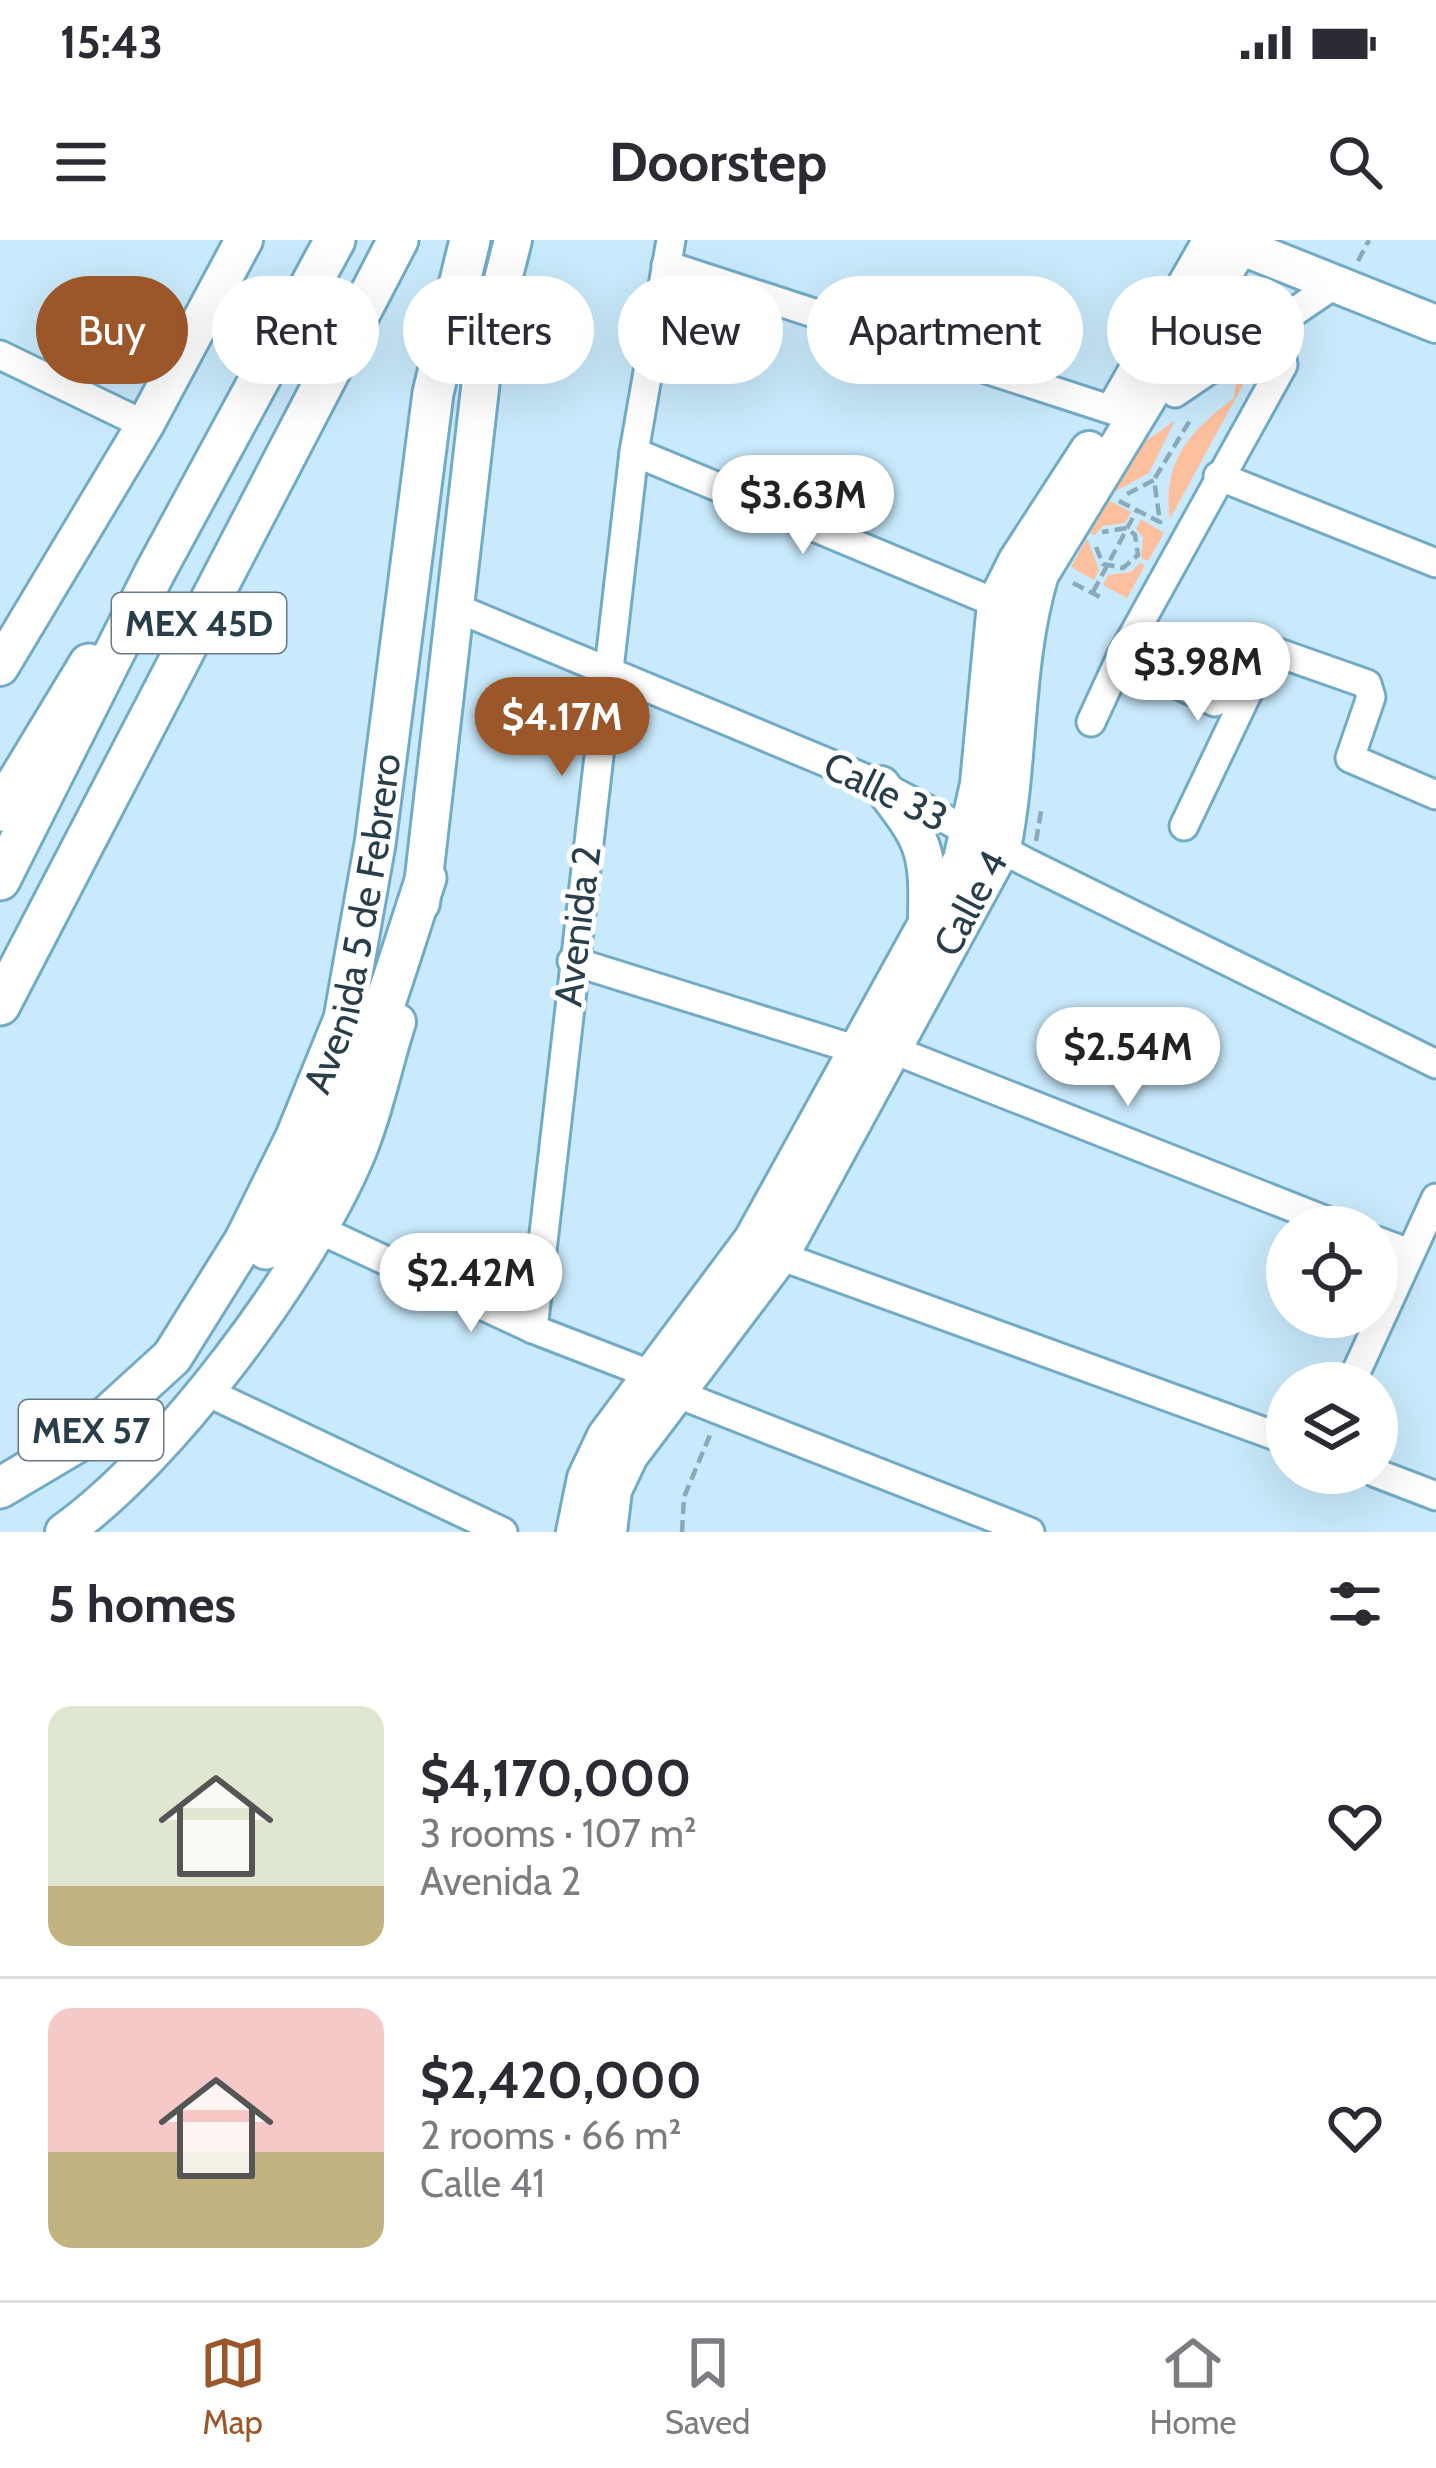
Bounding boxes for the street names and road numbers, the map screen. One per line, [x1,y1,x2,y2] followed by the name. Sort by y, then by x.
[112,593,286,653] road number: MEX 45D
[816,741,956,841] street label: Calle 33
[292,751,410,1100] street label: Avenida 5 de Febrero
[922,842,1018,964] street label: Calle 4
[543,843,611,1009] street label: Avenida 2
[19,1400,163,1460] road number: MEX 57

